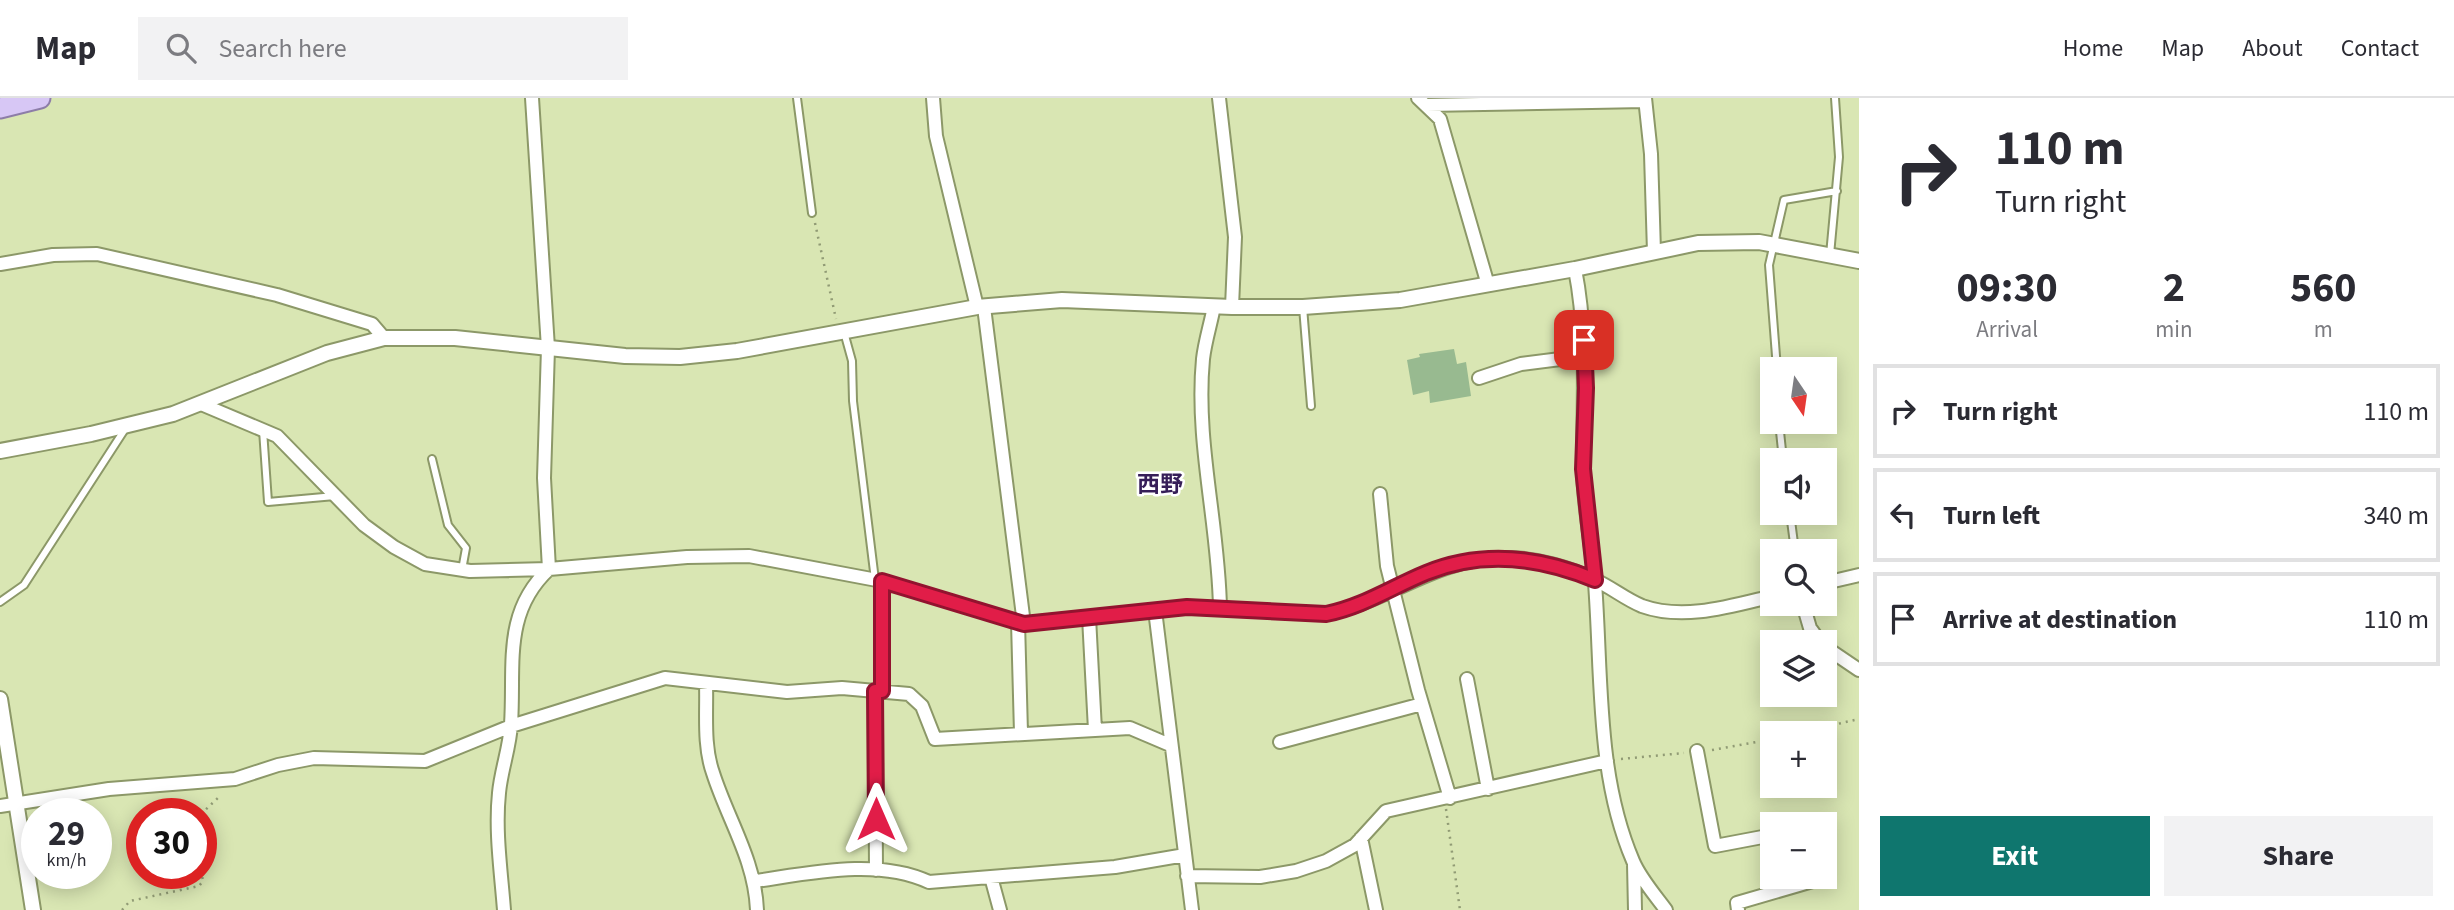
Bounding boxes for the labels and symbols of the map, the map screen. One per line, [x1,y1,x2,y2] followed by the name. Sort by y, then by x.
[1554,310,1614,370] pin
[1760,357,1838,434] north arrow
[1137,468,1183,501] district label: 西野
[839,782,913,856] position arrow
[126,798,217,889] speed limit sign: 30

